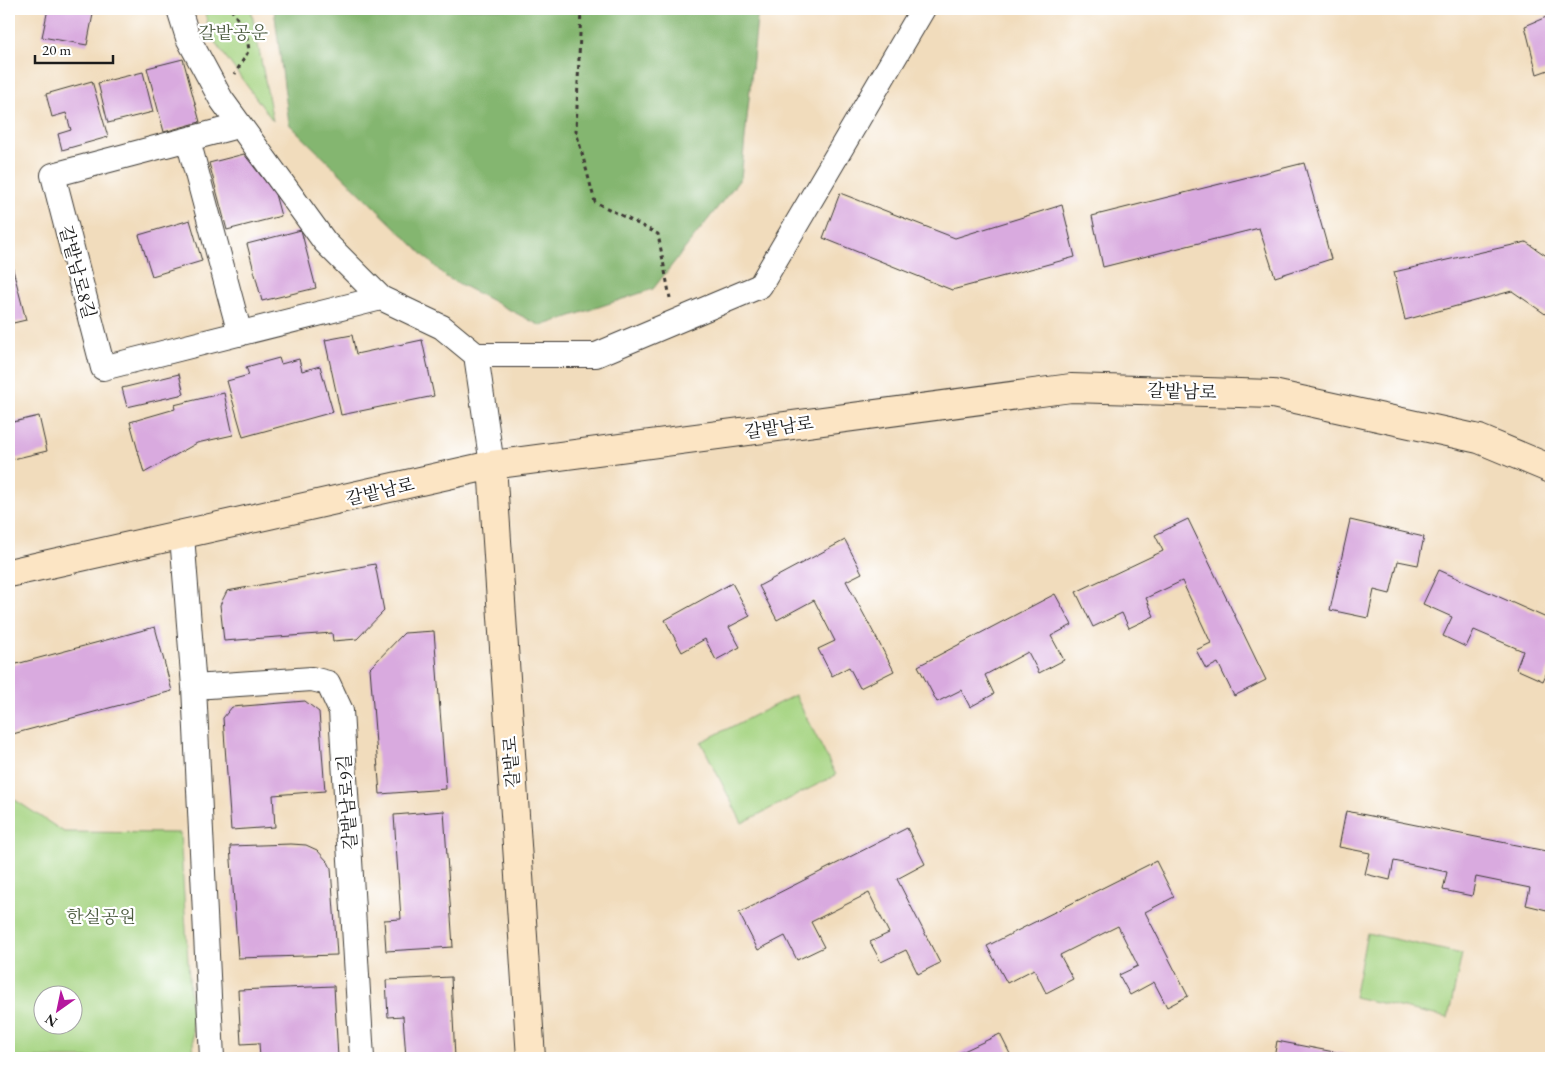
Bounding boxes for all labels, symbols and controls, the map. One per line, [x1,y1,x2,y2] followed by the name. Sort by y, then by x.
[198,21,268,44] park label: 갈밭공운
[35,32,112,64] scale bar
[42,40,71,59] text: 20 m
[55,223,101,321] street label: 갈밭남로8길
[1147,378,1217,404] street label: 갈밭남로
[743,411,815,443] street label: 갈밭남로
[344,472,416,510] street label: 갈밭남로
[498,735,524,789] street label: 갈밭로
[332,754,362,850] street label: 갈밭남로9길
[66,905,136,928] park label: 한실공원
[32,984,82,1034] north arrow
[41,1010,61,1032] text: N

